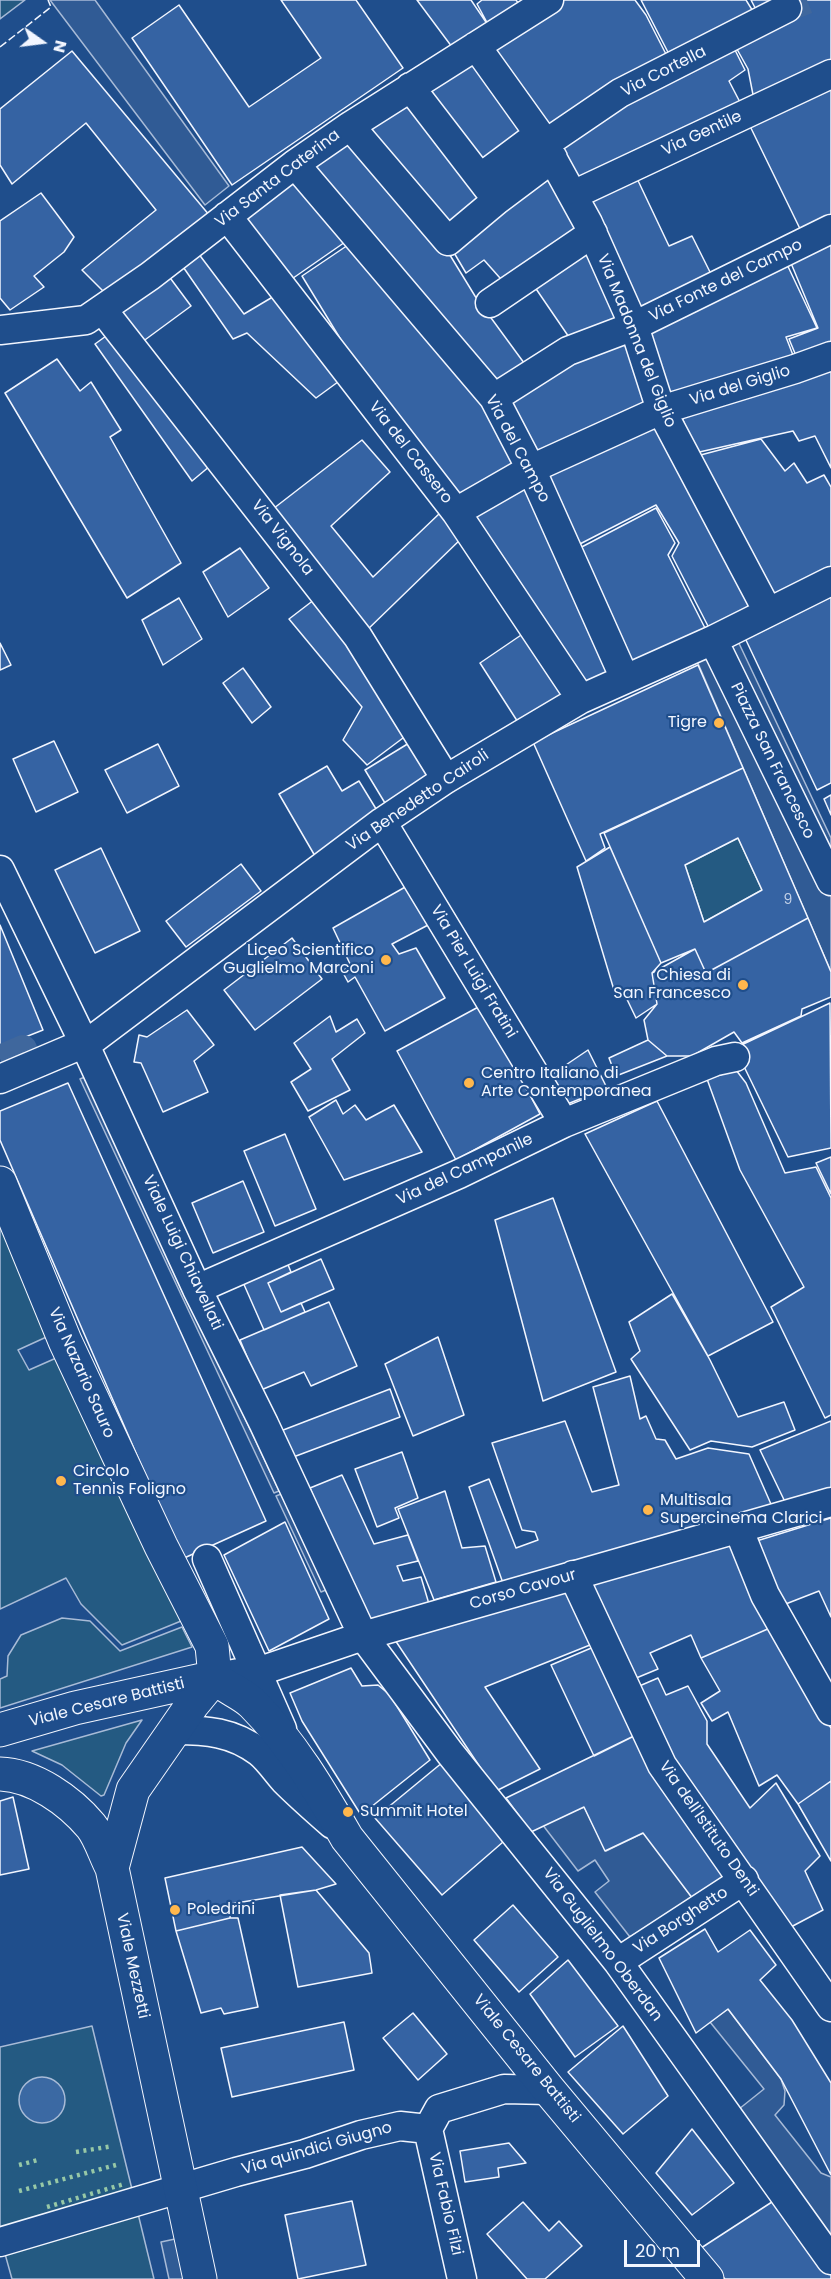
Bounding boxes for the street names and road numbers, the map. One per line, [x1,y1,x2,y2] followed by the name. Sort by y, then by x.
[618,42,710,102] street label: Via Cortella
[659,107,745,161] street label: Via Gentile
[212,126,344,232] street label: Via Santa Caterina
[646,236,806,326] street label: Via Fonte del Campo
[592,251,680,431] street label: Via Madonna del Giglio
[687,362,793,410] street label: Via del Giglio
[480,392,554,506] street label: Via del Campo
[364,398,456,508] street label: Via del Cassero
[247,496,317,580] street label: Via Vignola
[726,680,818,842] street label: Piazza San Francesco
[343,746,493,856] street label: Via Benedetto Cairoli
[426,902,520,1042] street label: Via Pier Luigi Fratini
[394,1130,536,1210] street label: Via del Campanile
[138,1173,226,1333] street label: Viale Luigi Chiavellati
[44,1305,118,1441] street label: Via Nazario Sauro
[467,1566,579,1614] street label: Corso Cavour
[27,1674,187,1732] street label: Viale Cesare Battisti
[654,1758,762,1900] street label: Via dell'Istituto Denti
[538,1864,666,2026] street label: Via Guglielmo Oberdan
[630,1883,732,1959] street label: Via Borghetto
[111,1911,153,2021] street label: Viale Mezzetti
[468,1991,584,2127] street label: Viale Cesare Battisti
[240,2118,394,2180] street label: Via quindici Giugno
[424,2151,466,2257] street label: Via Fabio Filzi

